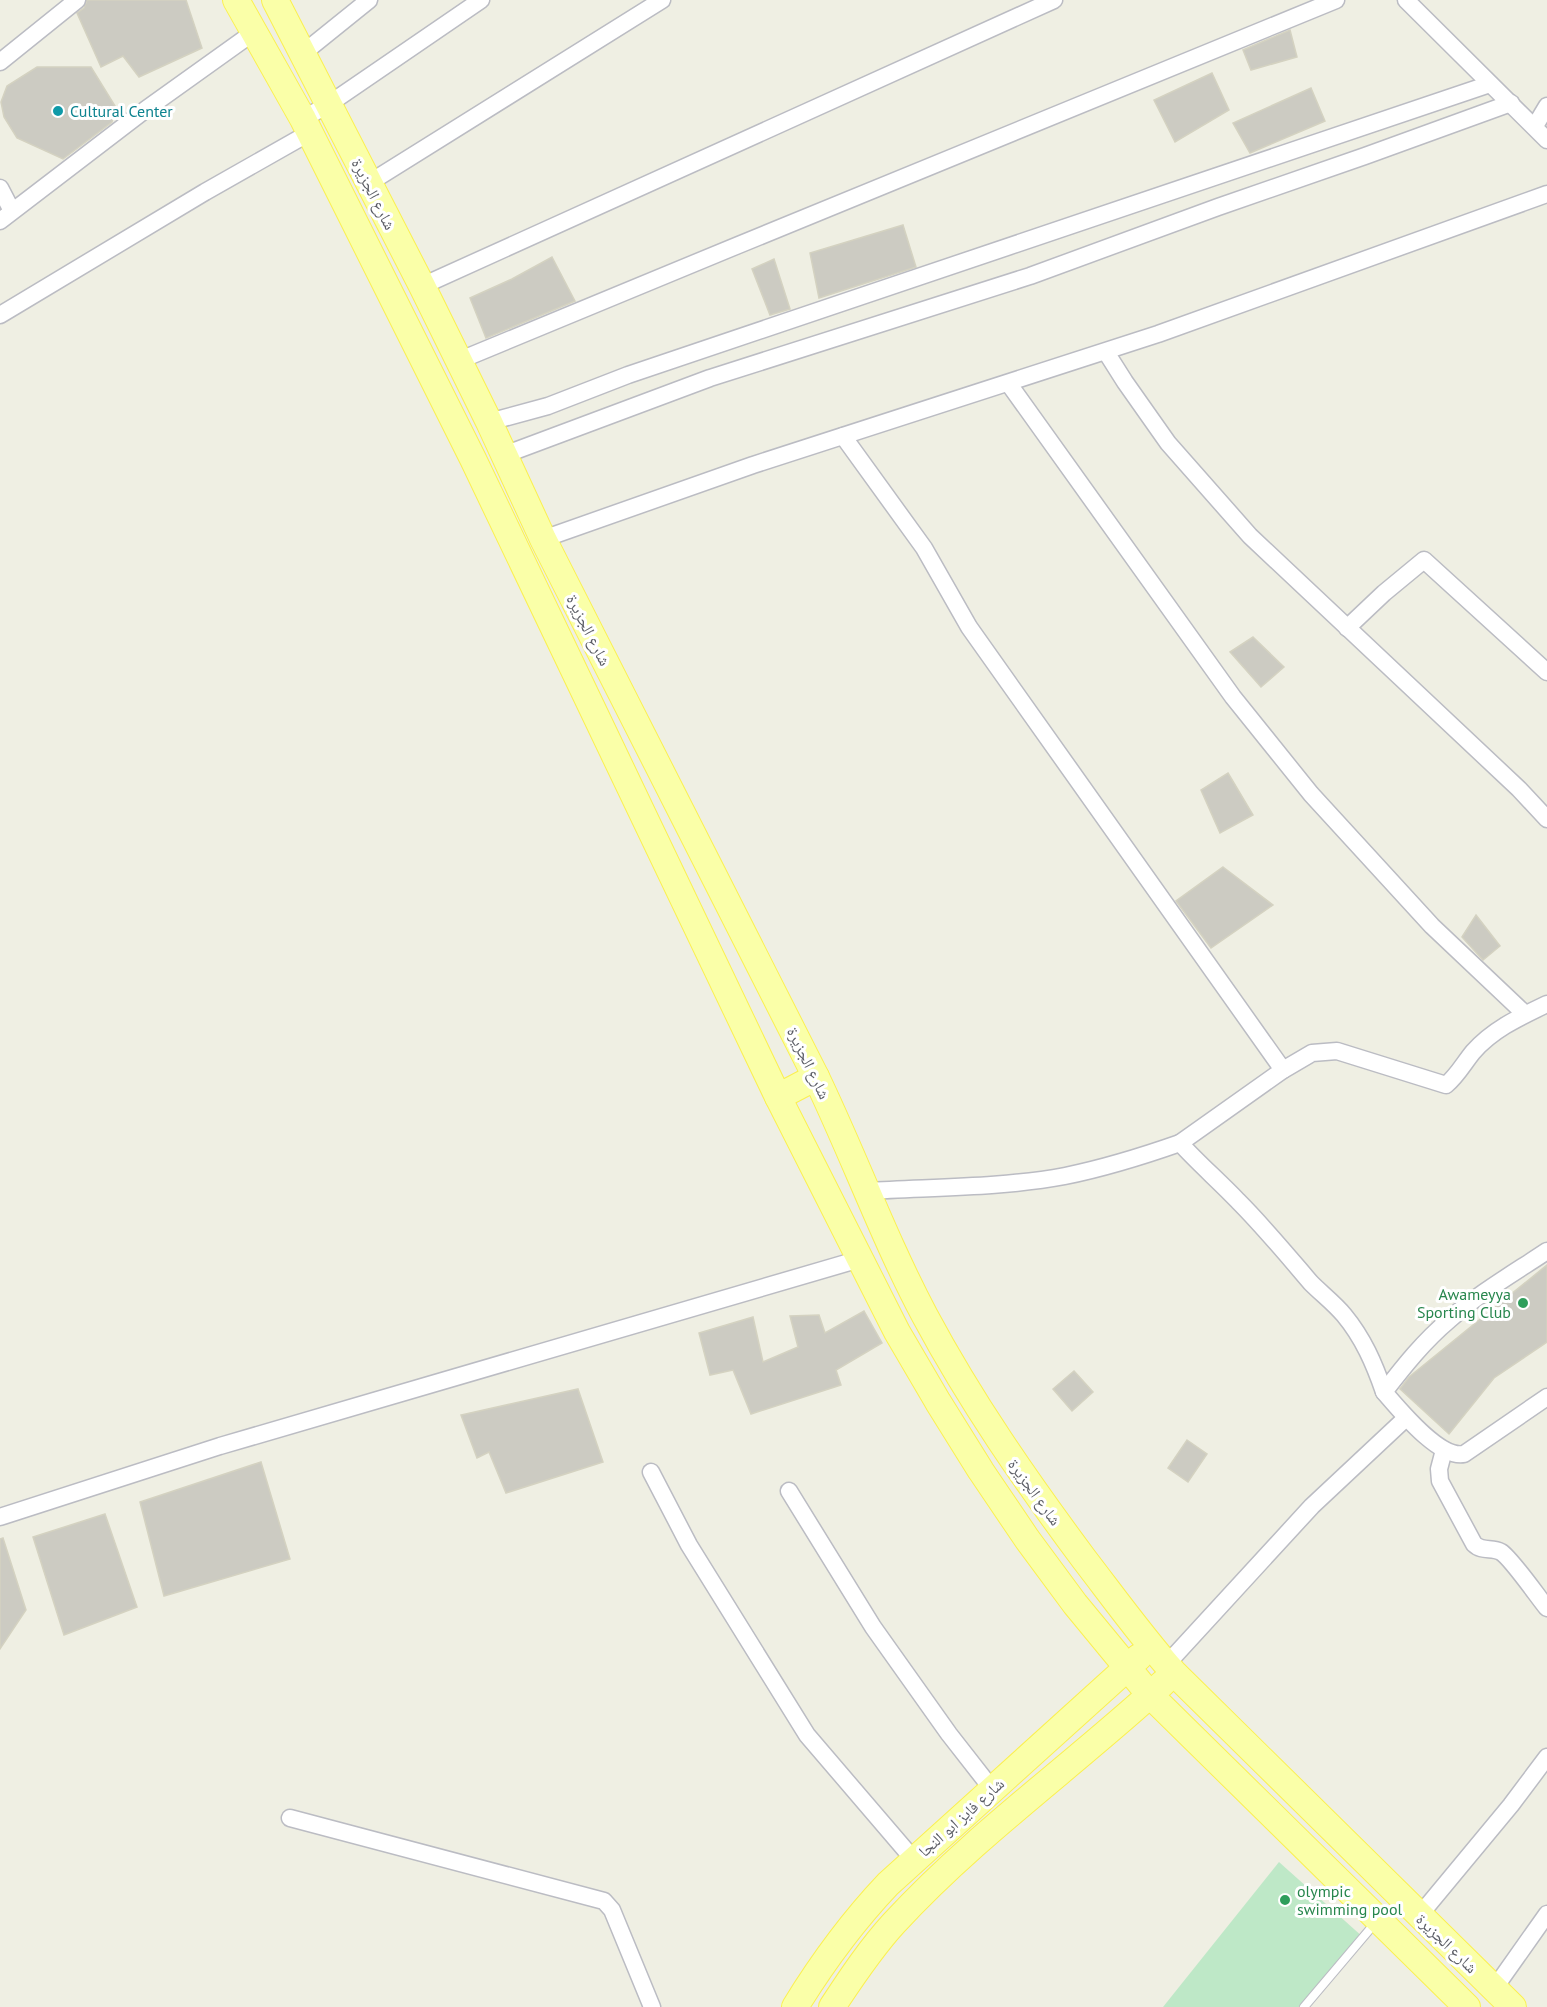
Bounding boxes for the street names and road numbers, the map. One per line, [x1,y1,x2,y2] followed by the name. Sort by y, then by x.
[347,155,401,234] street label: شارع الجزيرة
[562,591,616,670] street label: شارع الجزيرة
[782,1024,835,1103] street label: شارع الجزيرة
[1003,1455,1066,1530] street label: شارع الجزيرة
[914,1773,1009,1861] street label: شارع فايز ابو النجا
[1411,1909,1482,1978] street label: شارع الجزيرة

